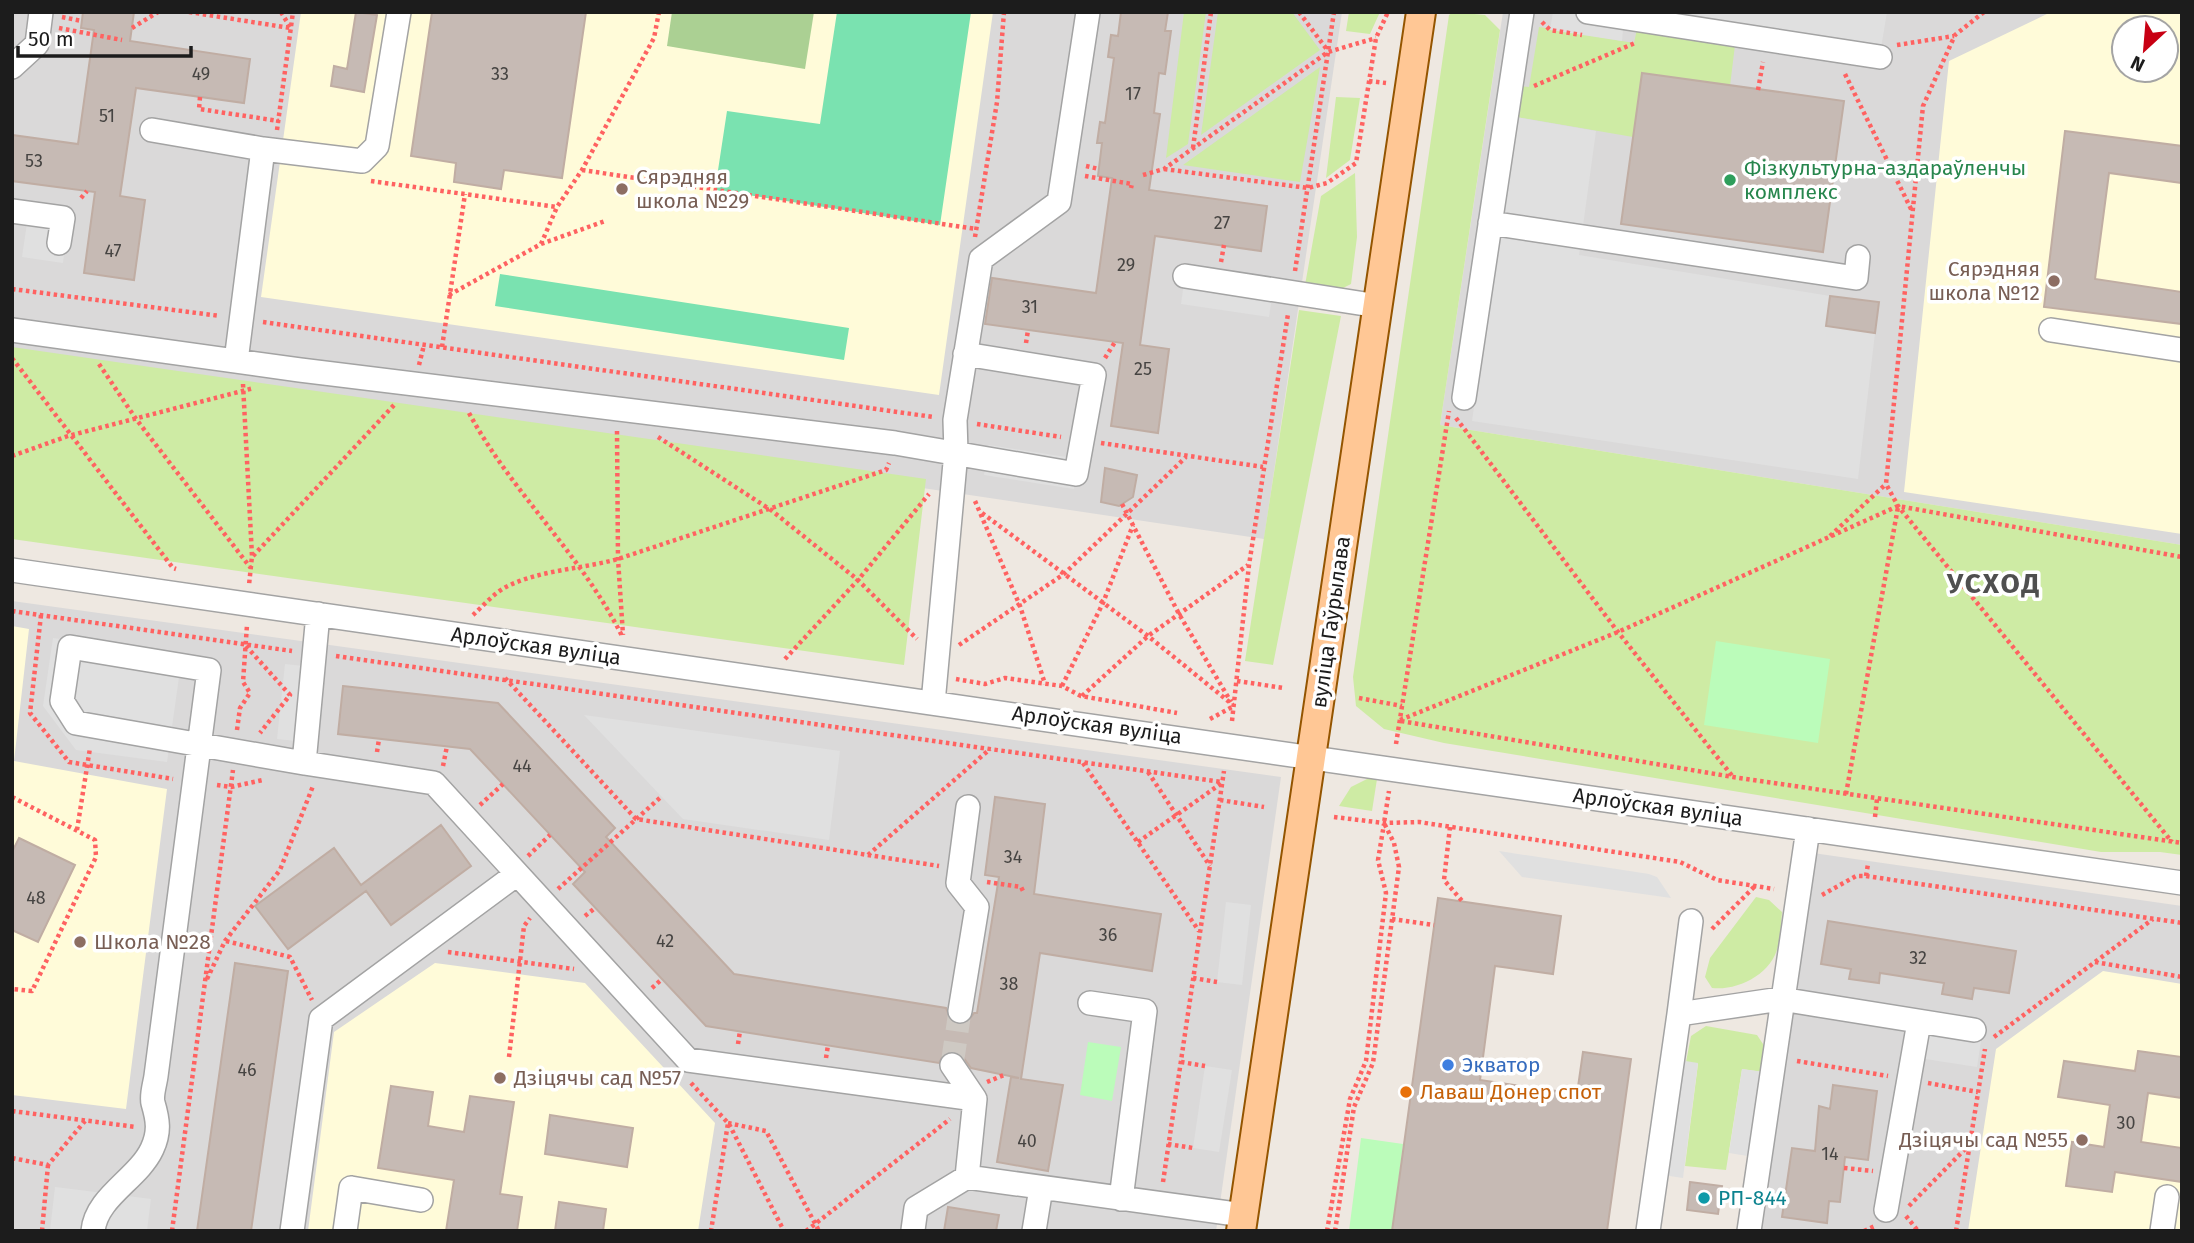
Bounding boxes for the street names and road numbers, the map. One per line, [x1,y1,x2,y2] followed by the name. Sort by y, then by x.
[1306,534,1356,710] street label: вуліца Гаўрылава
[449,621,623,671] street label: Арлоўская вуліца
[1010,700,1184,750] street label: Арлоўская вуліца
[1571,782,1745,832] street label: Арлоўская вуліца

